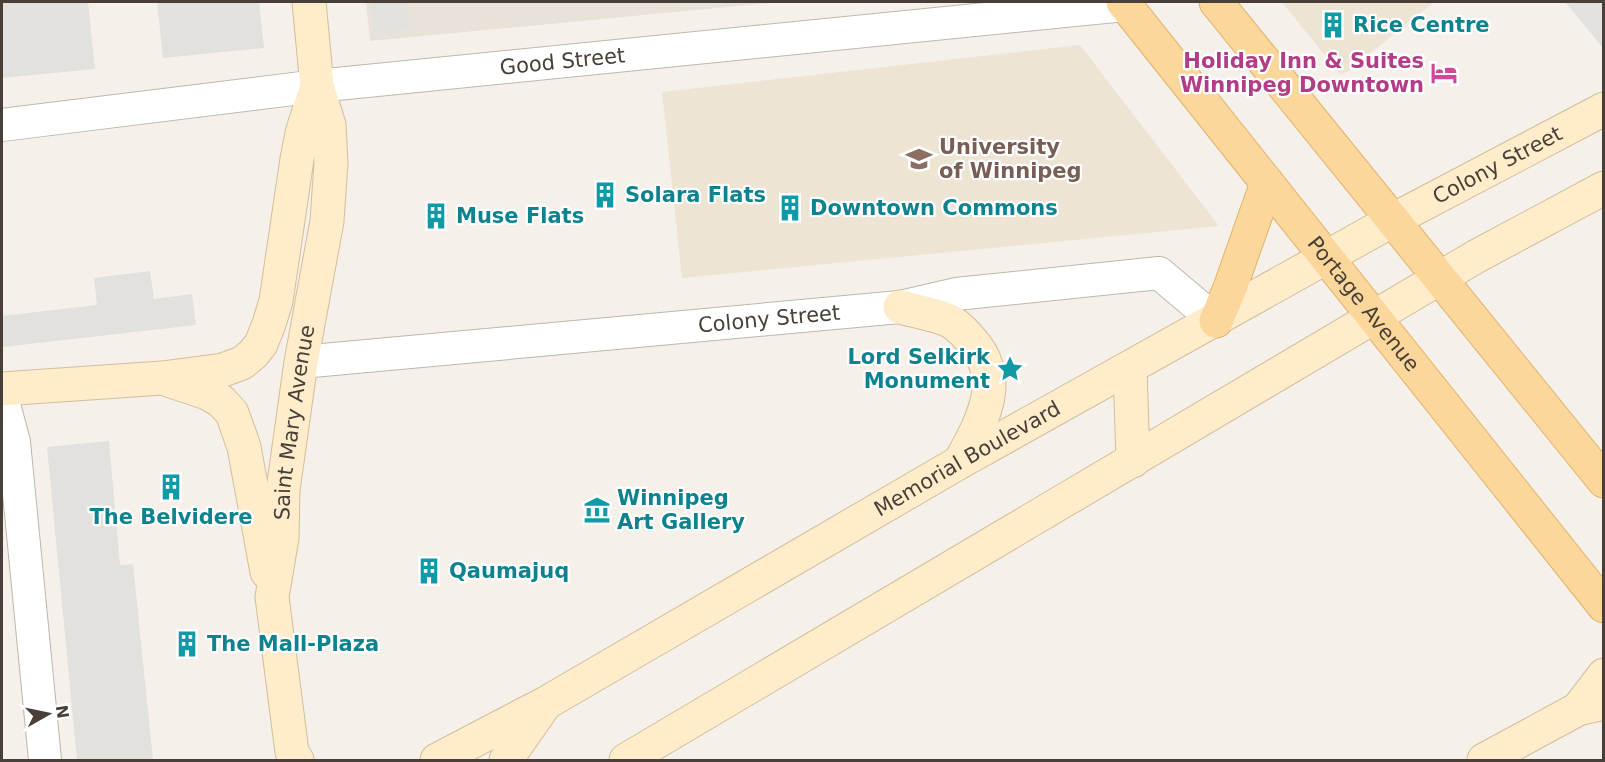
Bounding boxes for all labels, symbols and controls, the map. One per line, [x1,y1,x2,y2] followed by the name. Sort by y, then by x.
[1318,10,1348,40] building icon: Rice Centre
[1353,13,1490,37] place label: Rice Centre
[499,43,626,80] street label: Good Street
[1180,49,1424,97] place label: Holiday Inn & Suites Winnipeg Downtown
[1429,58,1459,88] hotel icon: Holiday Inn & Suites Winnipeg Downtown
[1429,121,1566,209] street label: Colony Street
[939,135,1082,183] place label: University of Winnipeg
[904,144,934,174] school or university icon: University of Winnipeg
[590,180,620,210] building icon: Solara Flats
[625,183,766,207] place label: Solara Flats
[775,193,805,223] building icon: Downtown Commons
[810,196,1058,220] place label: Downtown Commons
[421,201,451,231] building icon: Muse Flats
[456,204,584,228] place label: Muse Flats
[1303,232,1424,376] street label: Portage Avenue
[697,301,841,337] street label: Colony Street
[270,323,320,520] street label: Saint Mary Avenue
[847,345,991,393] place label: Lord Selkirk Monument
[995,354,1025,384] place icon: Lord Selkirk Monument
[870,396,1065,521] street label: Memorial Boulevard
[156,472,186,502] building icon: The Belvidere
[617,486,745,534] place label: Winnipeg Art Gallery
[582,495,612,525] museum icon: Winnipeg Art Gallery
[89,505,253,529] place label: The Belvidere
[414,556,444,586] building icon: Qaumajuq
[449,559,569,583] place label: Qaumajuq
[172,629,202,659] building icon: The Mall-Plaza
[207,632,379,656] place label: The Mall-Plaza
[18,684,78,744] north arrow
[52,704,73,720] text: N

